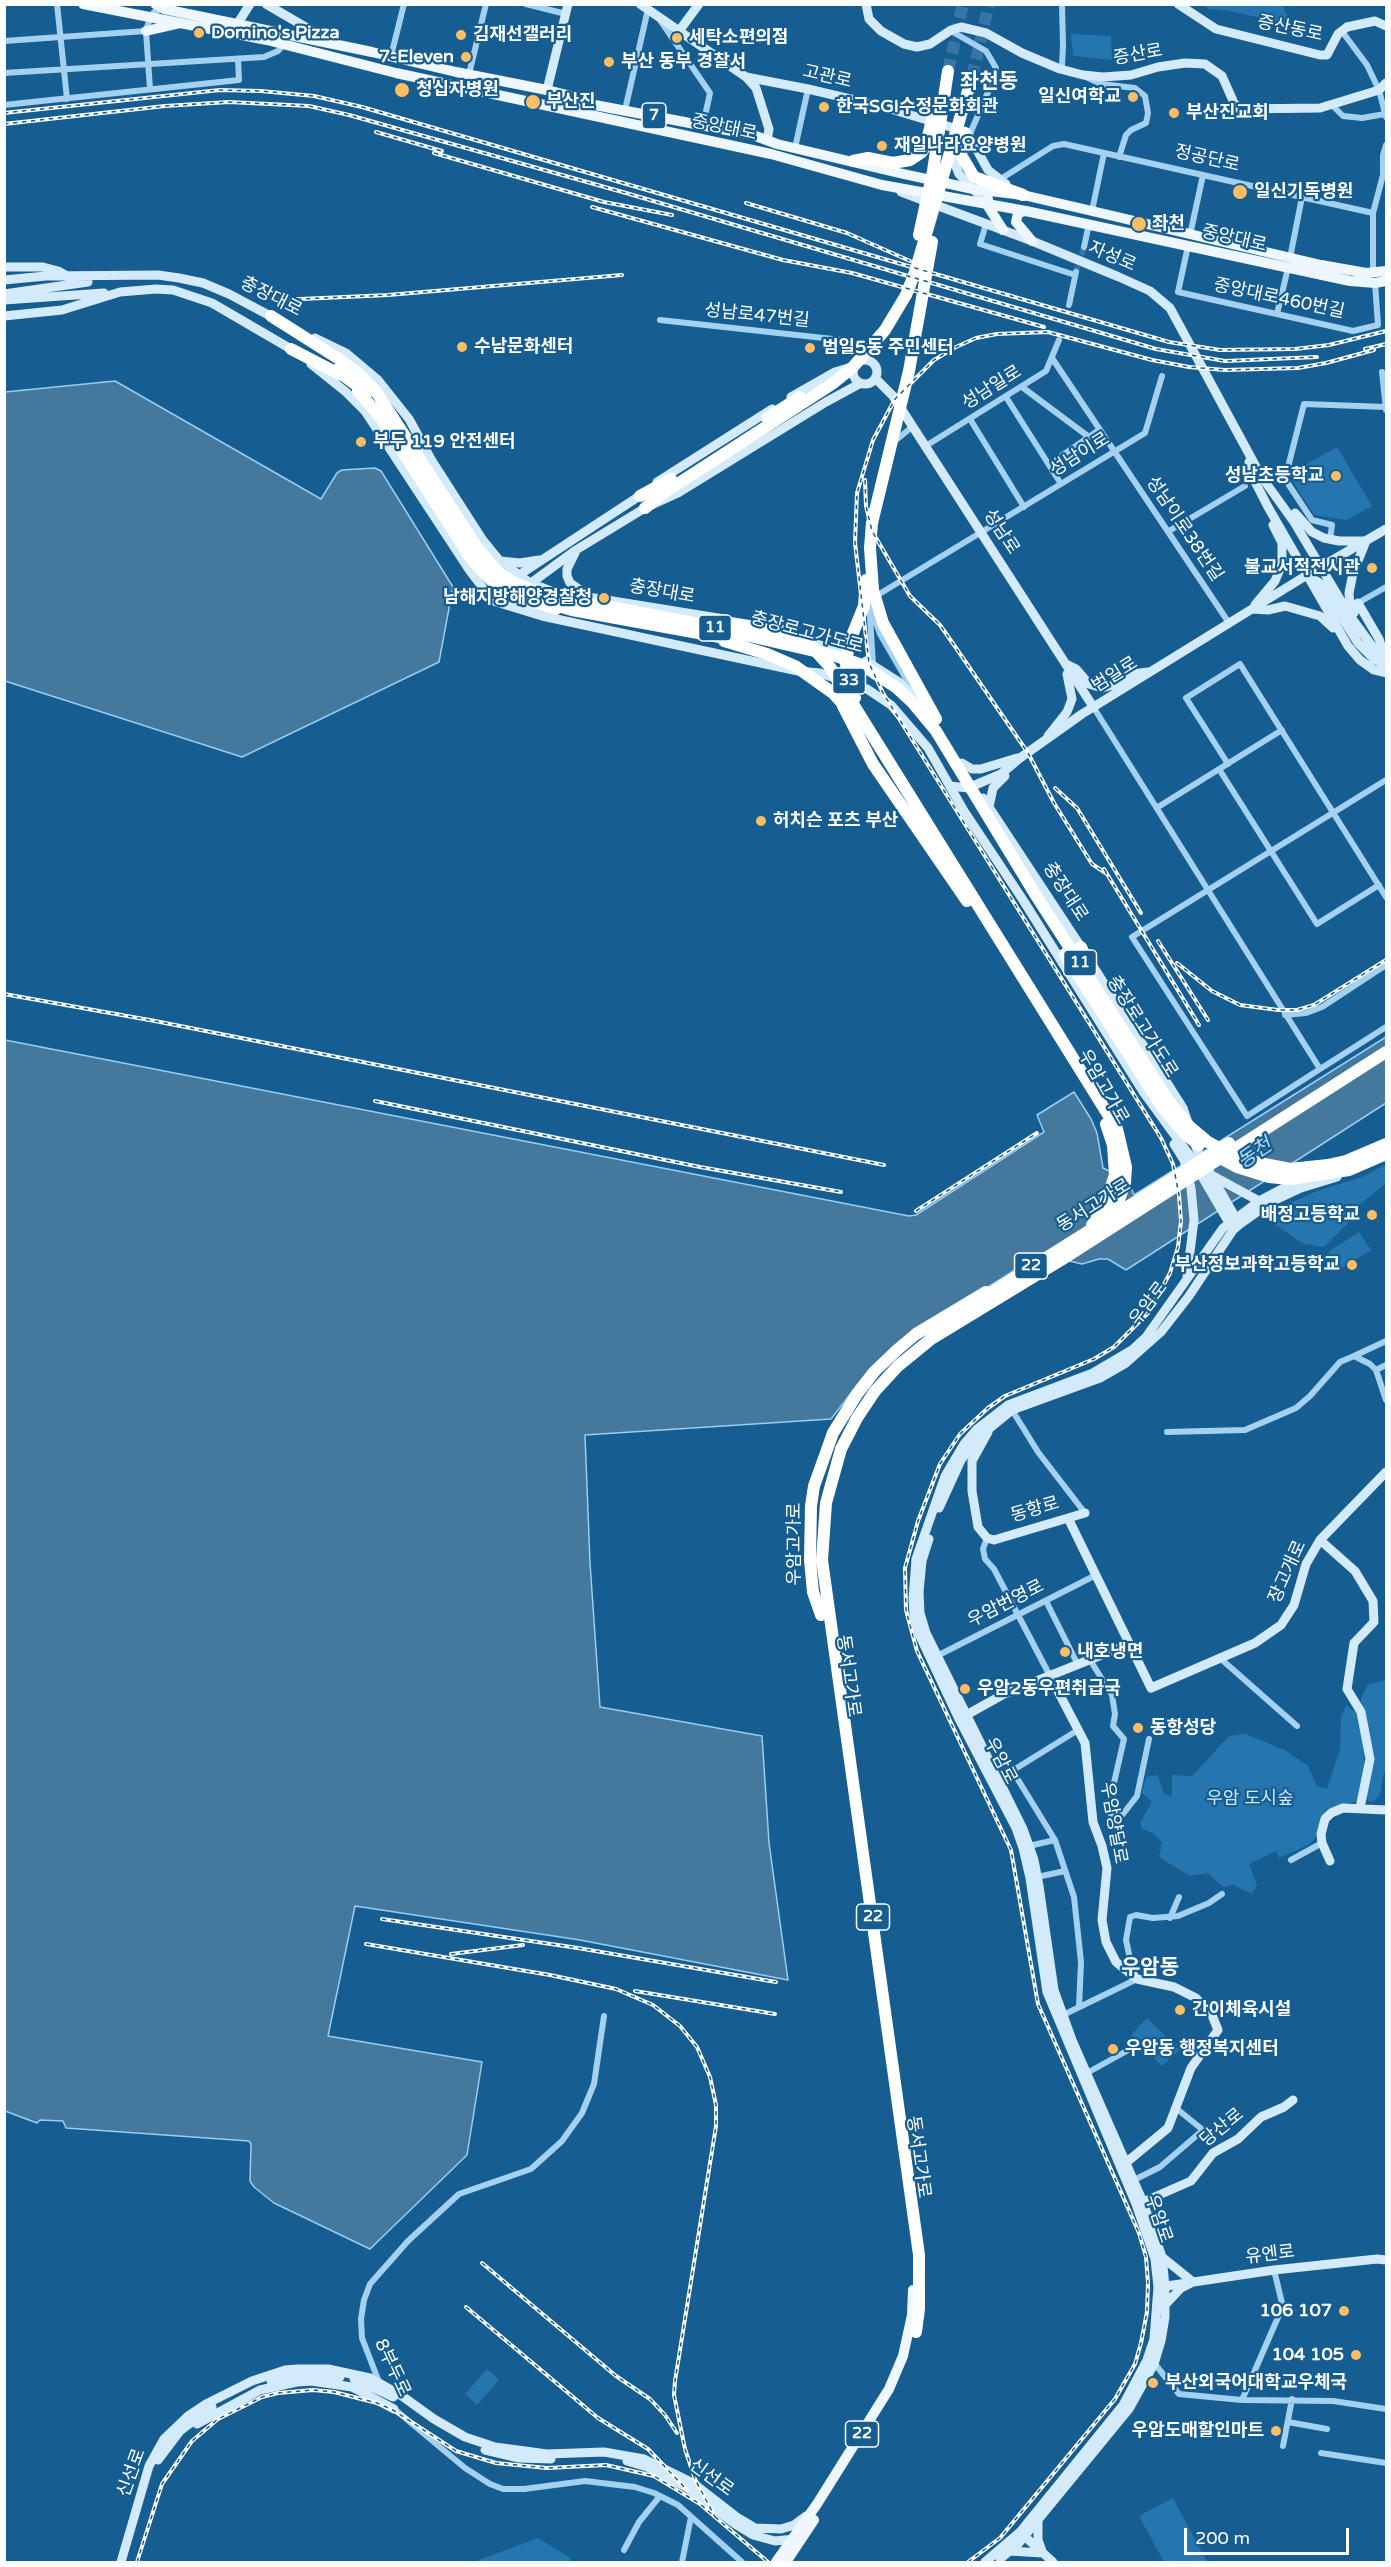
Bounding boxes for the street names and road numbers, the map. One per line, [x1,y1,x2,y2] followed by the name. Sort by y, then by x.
[1255,12,1325,46] street label: 증산동로
[1112,40,1164,70] street label: 증산로
[800,61,854,93] street label: 고관로
[642,103,666,129] road number: 7
[689,111,759,145] street label: 중앙대로
[1172,141,1242,177] street label: 정공단로
[1199,221,1269,257] street label: 중앙대로
[1085,237,1139,277] street label: 자성로
[237,272,305,322] street label: 충장대로
[1212,275,1346,323] street label: 중앙대로460번길
[703,300,811,332] street label: 성남로47번길
[958,361,1026,415] street label: 성남일로
[1046,428,1114,482] street label: 성남이로
[1141,472,1227,586] street label: 성남이로38번길
[978,505,1024,559] street label: 성남로
[628,576,696,608] street label: 충장대로
[748,608,866,658] street label: 충장로고가도로
[698,615,732,641] road number: 11
[1088,653,1142,697] street label: 범일로
[832,668,866,694] road number: 33
[1038,858,1092,926] street label: 충장대로
[1064,950,1096,976] road number: 11
[1102,972,1182,1082] street label: 충장로고가도로
[1073,1046,1133,1128] street label: 우암고가로
[1053,1175,1135,1237] street label: 동서고가로
[1014,1253,1048,1279] road number: 22
[1125,1278,1173,1330] street label: 우암로
[1008,1493,1062,1527] street label: 동항로
[784,1503,806,1585] street label: 우암고가로
[1265,1537,1311,1607] street label: 장고개로
[964,1576,1048,1632] street label: 우암번영로
[832,1633,864,1719] street label: 동서고가로
[979,1734,1021,1788] street label: 우암로
[1095,1780,1131,1866] street label: 우암양달로
[856,1904,890,1930] road number: 22
[1196,2104,1248,2152] street label: 당산로
[902,2114,934,2200] street label: 동서고가로
[1140,2192,1176,2246] street label: 우암로
[1244,2241,1296,2269] street label: 유엔로
[369,2336,415,2400] street label: 8부두로
[846,2421,878,2447] road number: 22
[113,2446,151,2500] street label: 신선로
[685,2455,737,2501] street label: 신선로

